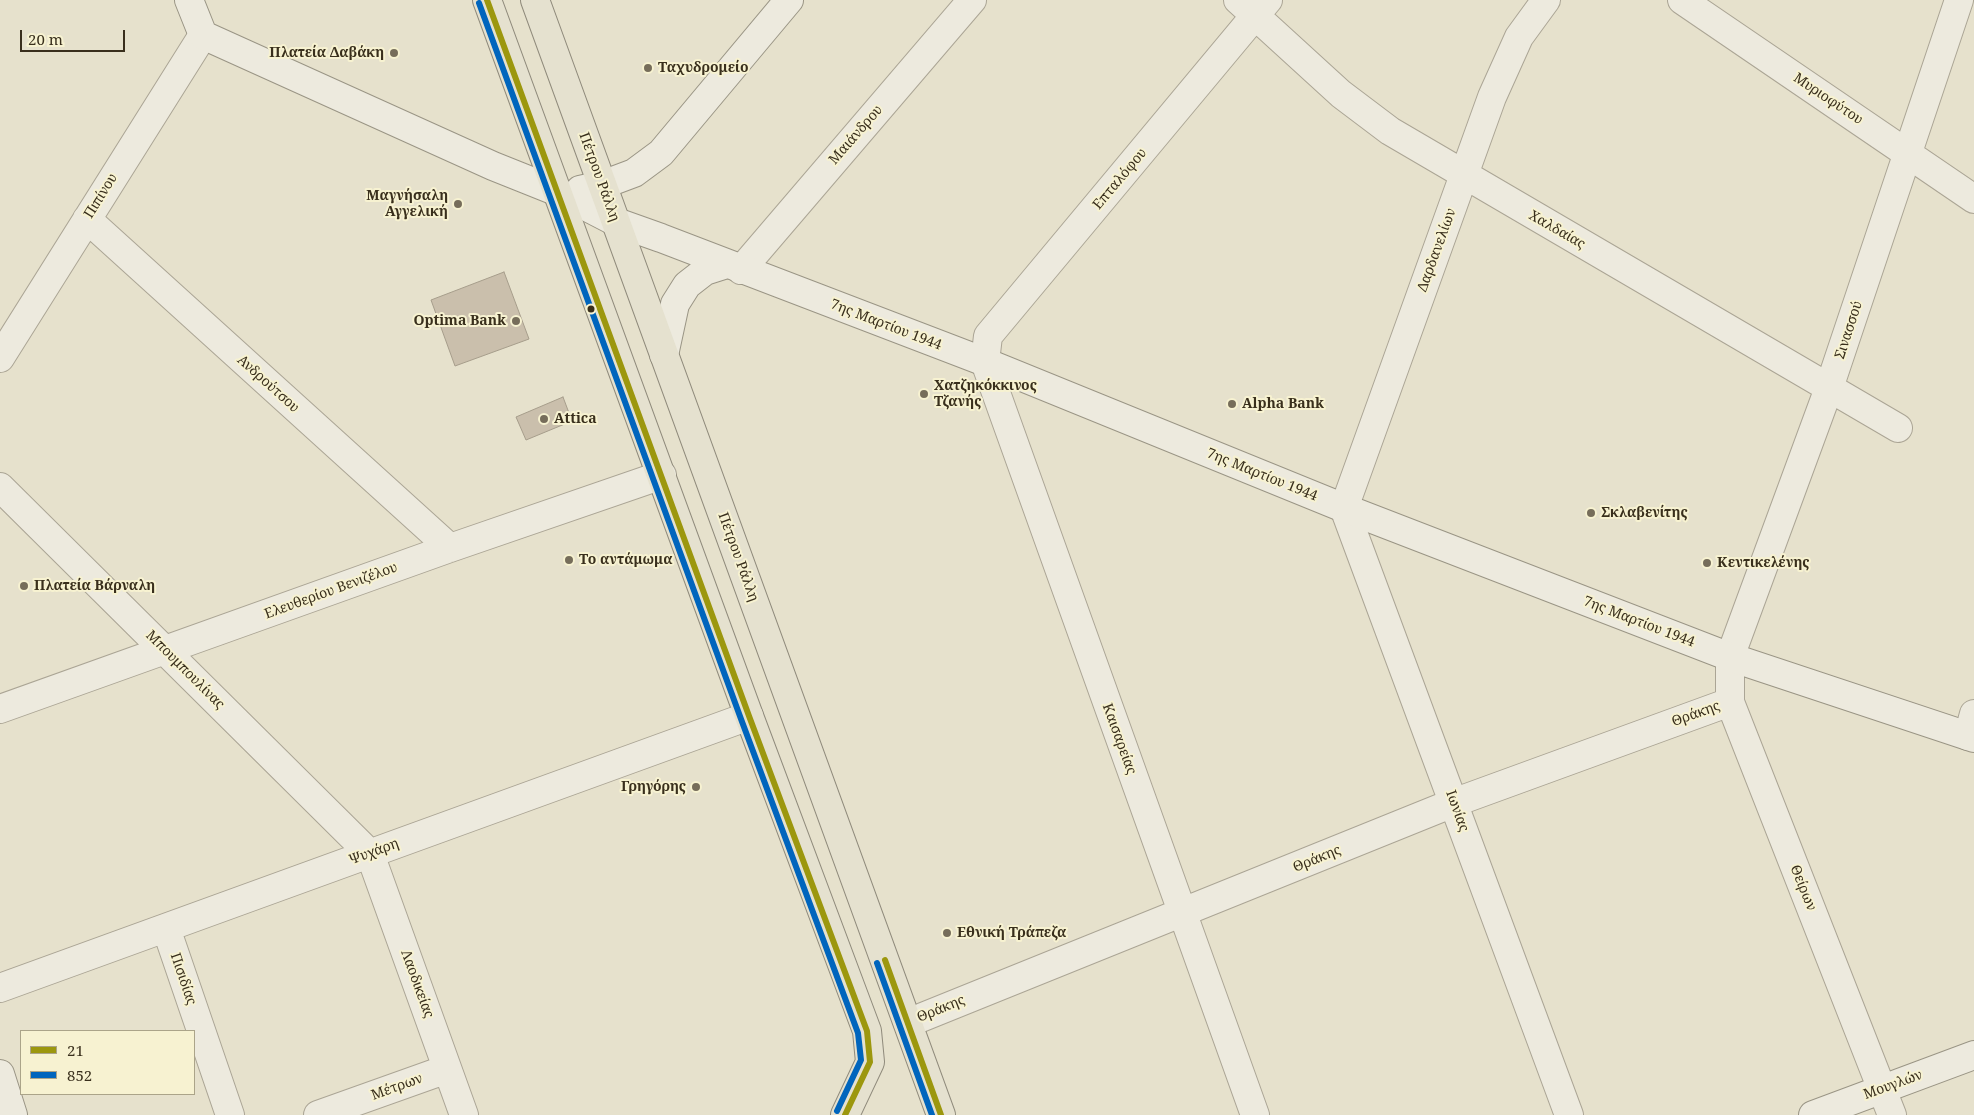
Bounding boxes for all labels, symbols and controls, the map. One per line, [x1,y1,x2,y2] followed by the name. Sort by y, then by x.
[22,20,128,52] scale bar
[28,29,63,49] text: 20 m
[269,45,384,61] place label: Πλατεία Δαβάκη
[388,47,400,59] marker: Πλατεία Δαβάκη
[658,60,748,76] place label: Ταχυδρομείο
[642,62,654,74] marker: Ταχυδρομείο
[1790,70,1866,128] street label: Μυριοφύτου
[826,102,886,168] street label: Μαιάνδρου
[575,130,623,224] street label: Πέτρου Ράλλη
[1089,145,1151,213] street label: Επταλόφου
[81,170,121,222] street label: Πιπίνου
[366,188,448,220] place label: Μαγνήσαλη Αγγελική
[452,198,464,210] marker: Μαγνήσαλη Αγγελική
[1414,206,1460,294] street label: Δαρδανελίων
[1526,207,1588,253] street label: Χαλδαίας
[828,296,944,354] street label: 7ης Μαρτίου 1944
[1832,299,1866,361] street label: Σινασσού
[586,304,596,314] unlabelled marker
[413,313,506,329] place label: Optima Bank
[510,315,522,327] marker: Optima Bank
[233,352,303,416] street label: Ανδρούτσου
[934,378,1037,411] place label: Χατζηκόκκινος Τζανής
[918,388,930,400] marker: Χατζηκόκκινος Τζανής
[1242,396,1324,412] place label: Alpha Bank
[1226,398,1238,410] marker: Alpha Bank
[554,411,597,427] place label: Attica
[538,413,550,425] marker: Attica
[1204,445,1320,505] street label: 7ης Μαρτίου 1944
[1601,505,1688,521] place label: Σκλαβενίτης
[1585,507,1597,519] marker: Σκλαβενίτης
[714,510,762,604] street label: Πέτρου Ράλλη
[579,552,672,568] place label: Το αντάμωμα
[563,554,575,566] marker: Το αντάμωμα
[1717,555,1810,571] place label: Κεντικελένης
[1701,557,1713,569] marker: Κεντικελένης
[262,559,400,623] street label: Ελευθερίου Βενιζέλου
[34,578,155,594] place label: Πλατεία Βάρναλη
[18,580,30,592] marker: Πλατεία Βάρναλη
[1581,593,1697,651] street label: 7ης Μαρτίου 1944
[142,627,228,713] street label: Μπουμπουλίνας
[1670,698,1722,730] street label: Θράκης
[1098,701,1140,777] street label: Καισαρείας
[621,779,686,795] place label: Γρηγόρης
[690,781,702,793] marker: Γρηγόρης
[1442,788,1472,834] street label: Ιωνίας
[347,835,401,869] street label: Ψυχάρη
[1291,842,1343,876] street label: Θράκης
[1786,863,1820,913] street label: Θείρων
[957,925,1066,941] place label: Εθνική Τράπεζα
[941,927,953,939] marker: Εθνική Τράπεζα
[397,948,437,1020] street label: Λαοδικείας
[166,951,200,1007] street label: Πισιδίας
[915,992,967,1026] street label: Θράκης
[20,1030,195,1095] legend
[67,1040,84,1060] text: 21
[67,1065,92,1085] text: 852
[1861,1067,1925,1103] street label: Μουγλών
[369,1070,425,1104] street label: Μέτρων

